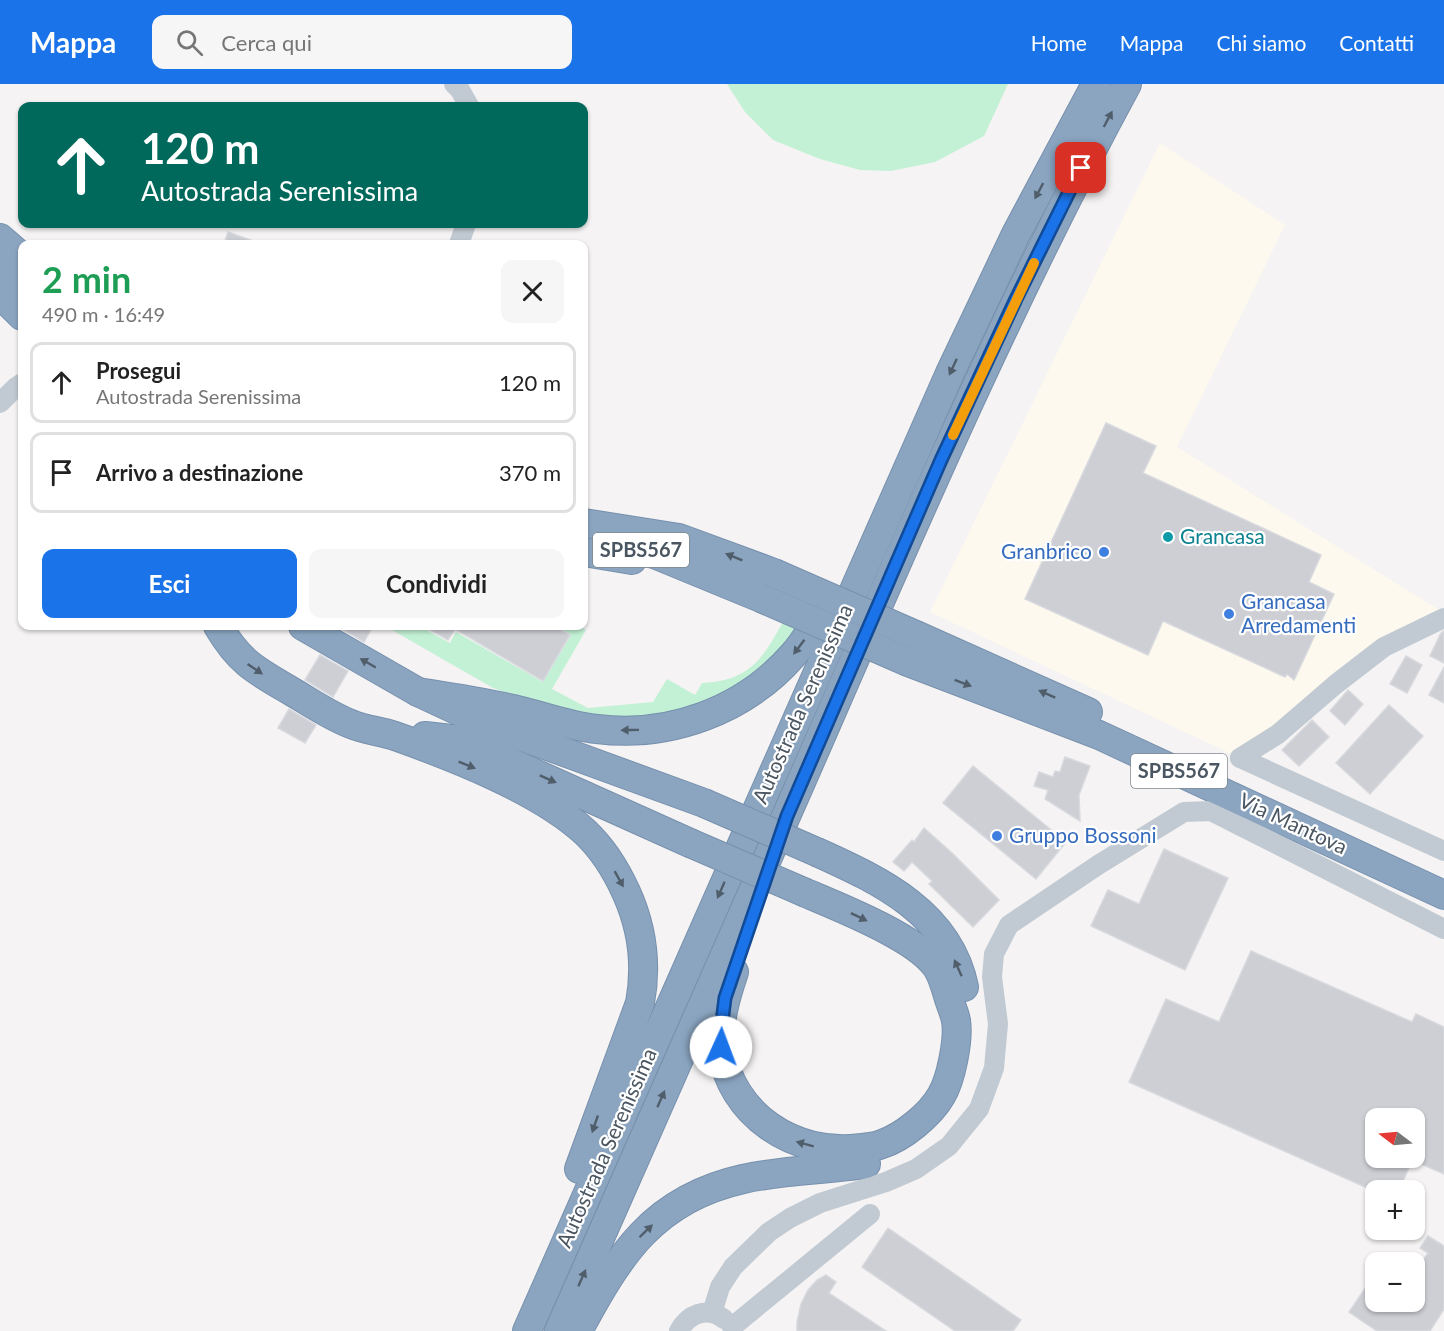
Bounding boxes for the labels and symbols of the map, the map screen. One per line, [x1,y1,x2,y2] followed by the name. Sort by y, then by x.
[1103,111,1113,128] one-way arrow
[1055,142,1106,193] pin
[1034,183,1044,200] one-way arrow
[949,358,958,375] one-way arrow
[1180,523,1265,548] place label: Grancasa
[1161,530,1175,544] marker: Grancasa
[593,533,689,567] road number: SPBS567
[1001,538,1092,563] place label: Granbrico
[1097,545,1111,559] marker: Granbrico
[725,552,743,561] one-way arrow
[1241,588,1356,637] place label: Grancasa Arredamenti
[746,600,857,807] street label: Autostrada Serenissima
[1222,607,1236,621] marker: Grancasa Arredamenti
[794,639,806,654] one-way arrow
[359,658,376,668] one-way arrow
[247,663,263,675] one-way arrow
[954,679,972,688] one-way arrow
[1039,689,1056,698] one-way arrow
[621,725,640,735] one-way arrow
[1131,754,1227,788] road number: SPBS567
[458,760,476,770] one-way arrow
[539,774,557,784] one-way arrow
[1236,787,1352,859] street label: Via Mantova
[1009,822,1157,847] place label: Gruppo Bossoni
[990,829,1004,843] marker: Gruppo Bossoni
[614,871,624,888] one-way arrow
[716,882,725,899] one-way arrow
[850,912,867,921] one-way arrow
[952,959,962,977] one-way arrow
[689,1015,753,1079] position arrow
[550,1044,661,1251] street label: Autostrada Serenissima
[657,1091,666,1108] one-way arrow
[1365,1108,1425,1168] north arrow
[590,1115,599,1133] one-way arrow
[796,1138,814,1148] one-way arrow
[638,1224,652,1238] one-way arrow
[578,1269,587,1286] one-way arrow

